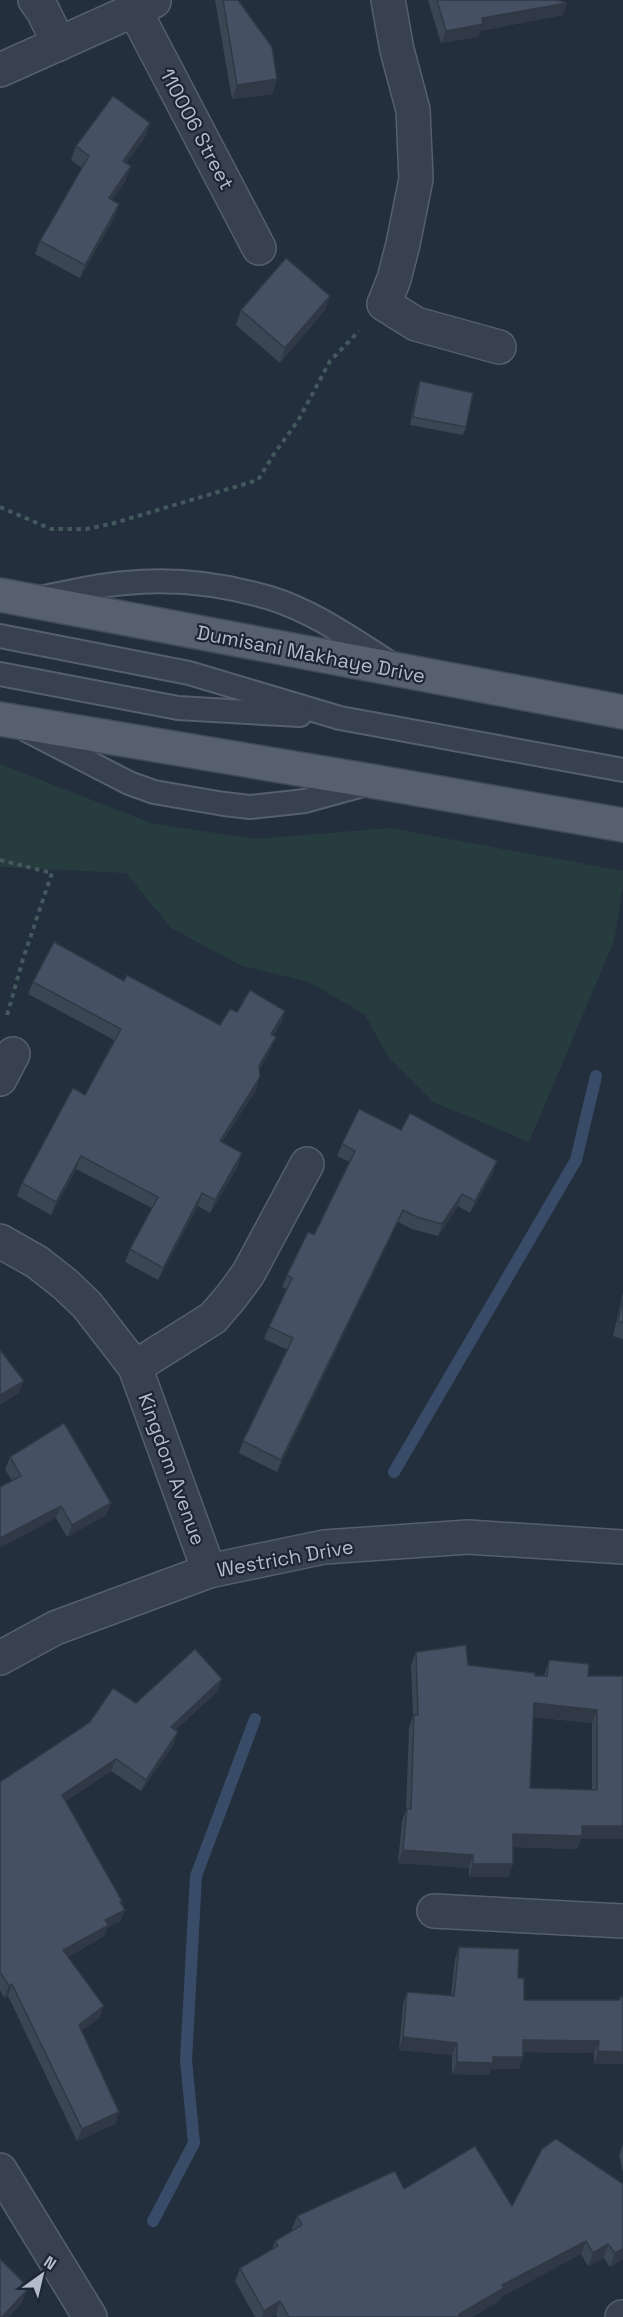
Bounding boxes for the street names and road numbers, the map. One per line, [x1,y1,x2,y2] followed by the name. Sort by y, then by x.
[154,64,240,194] street label: 110006 Street
[195,619,427,689] street label: Dumisani Makhaye Drive
[132,1389,212,1549] street label: Kingdom Avenue
[215,1533,355,1583] street label: Westrich Drive

